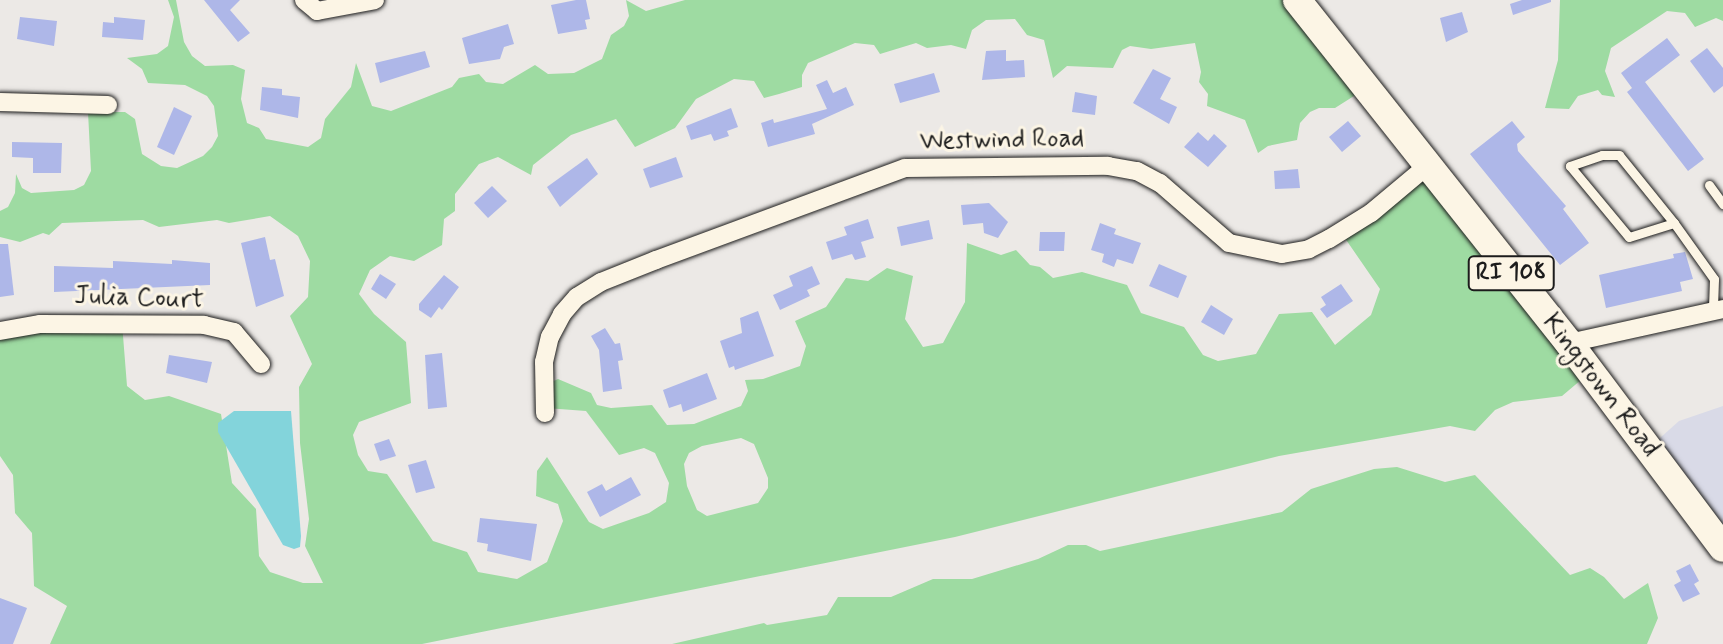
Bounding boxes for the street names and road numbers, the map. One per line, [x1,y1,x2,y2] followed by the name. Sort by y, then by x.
[920,124,1084,158] street label: Westwind Road
[1467,253,1555,293] road number: RI 108
[76,281,202,317] street label: Julia Court
[1535,309,1665,463] street label: Kingstown Road

